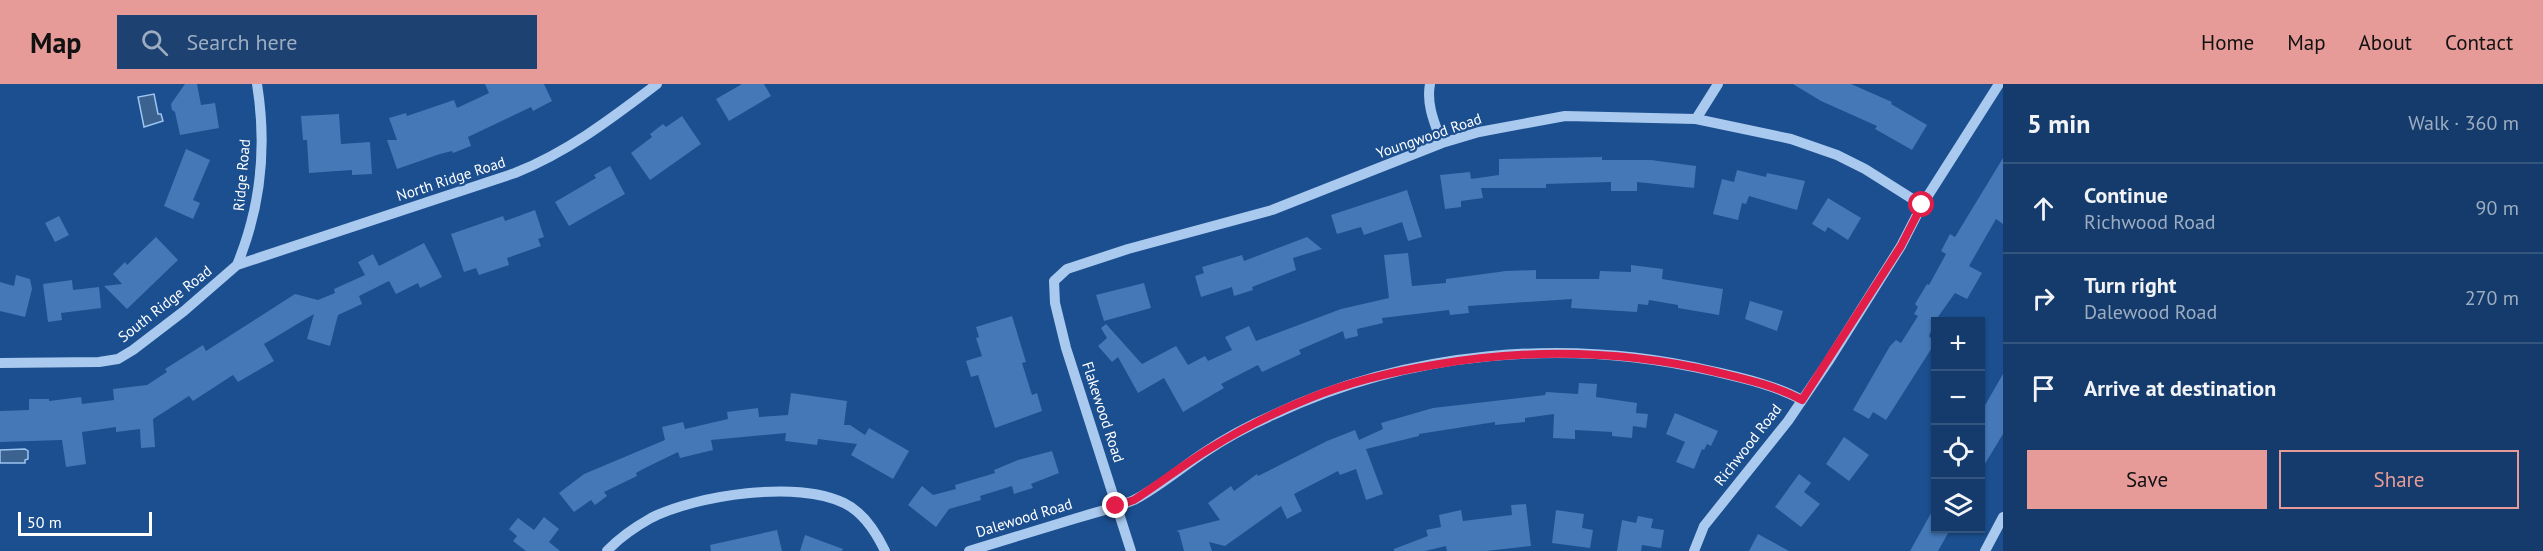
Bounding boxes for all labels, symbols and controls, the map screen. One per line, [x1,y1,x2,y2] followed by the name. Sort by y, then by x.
[117,15,537,69] search box
[30,24,81,61] text: Map
[138,26,171,59] icon: search
[186,28,297,56] text: Search here
[2201,29,2254,56] text: Home
[2287,29,2326,56] text: Map
[2359,29,2412,56] text: About
[2445,29,2513,56] text: Contact
[2027,107,2090,140] text: 5 min
[1374,109,1484,162] street label: Youngwood Road
[2408,110,2519,136] text: Walk · 360 m
[229,138,254,212] street label: Ridge Road
[394,152,508,205] street label: North Ridge Road
[2084,181,2168,209] text: Continue
[1908,191,1934,217] route start
[2027,192,2060,225] icon: ahead
[2476,195,2519,221] text: 90 m
[2084,209,2216,235] text: Richwood Road
[114,261,215,346] street label: South Ridge Road
[2084,271,2176,299] text: Turn right
[2027,282,2060,315] icon: right
[2465,285,2519,311] text: 270 m
[2084,299,2217,325] text: Dalewood Road
[1931,317,1985,533] map controls
[1931,317,1985,371] button: +
[1078,359,1129,465] street label: Flakewood Road
[1931,371,1985,425] button: −
[2027,372,2060,405] icon: arrive
[2084,374,2276,402] text: Arrive at destination
[1710,400,1785,489] street label: Richwood Road
[1931,425,1985,479] button: locate
[2027,450,2267,509] button: Save
[2279,450,2519,509] button: Share
[1931,479,1985,533] button: layers
[1102,492,1128,518] route end
[973,494,1074,541] street label: Dalewood Road
[18,509,152,536] scale bar
[27,512,62,532] text: 50 m

